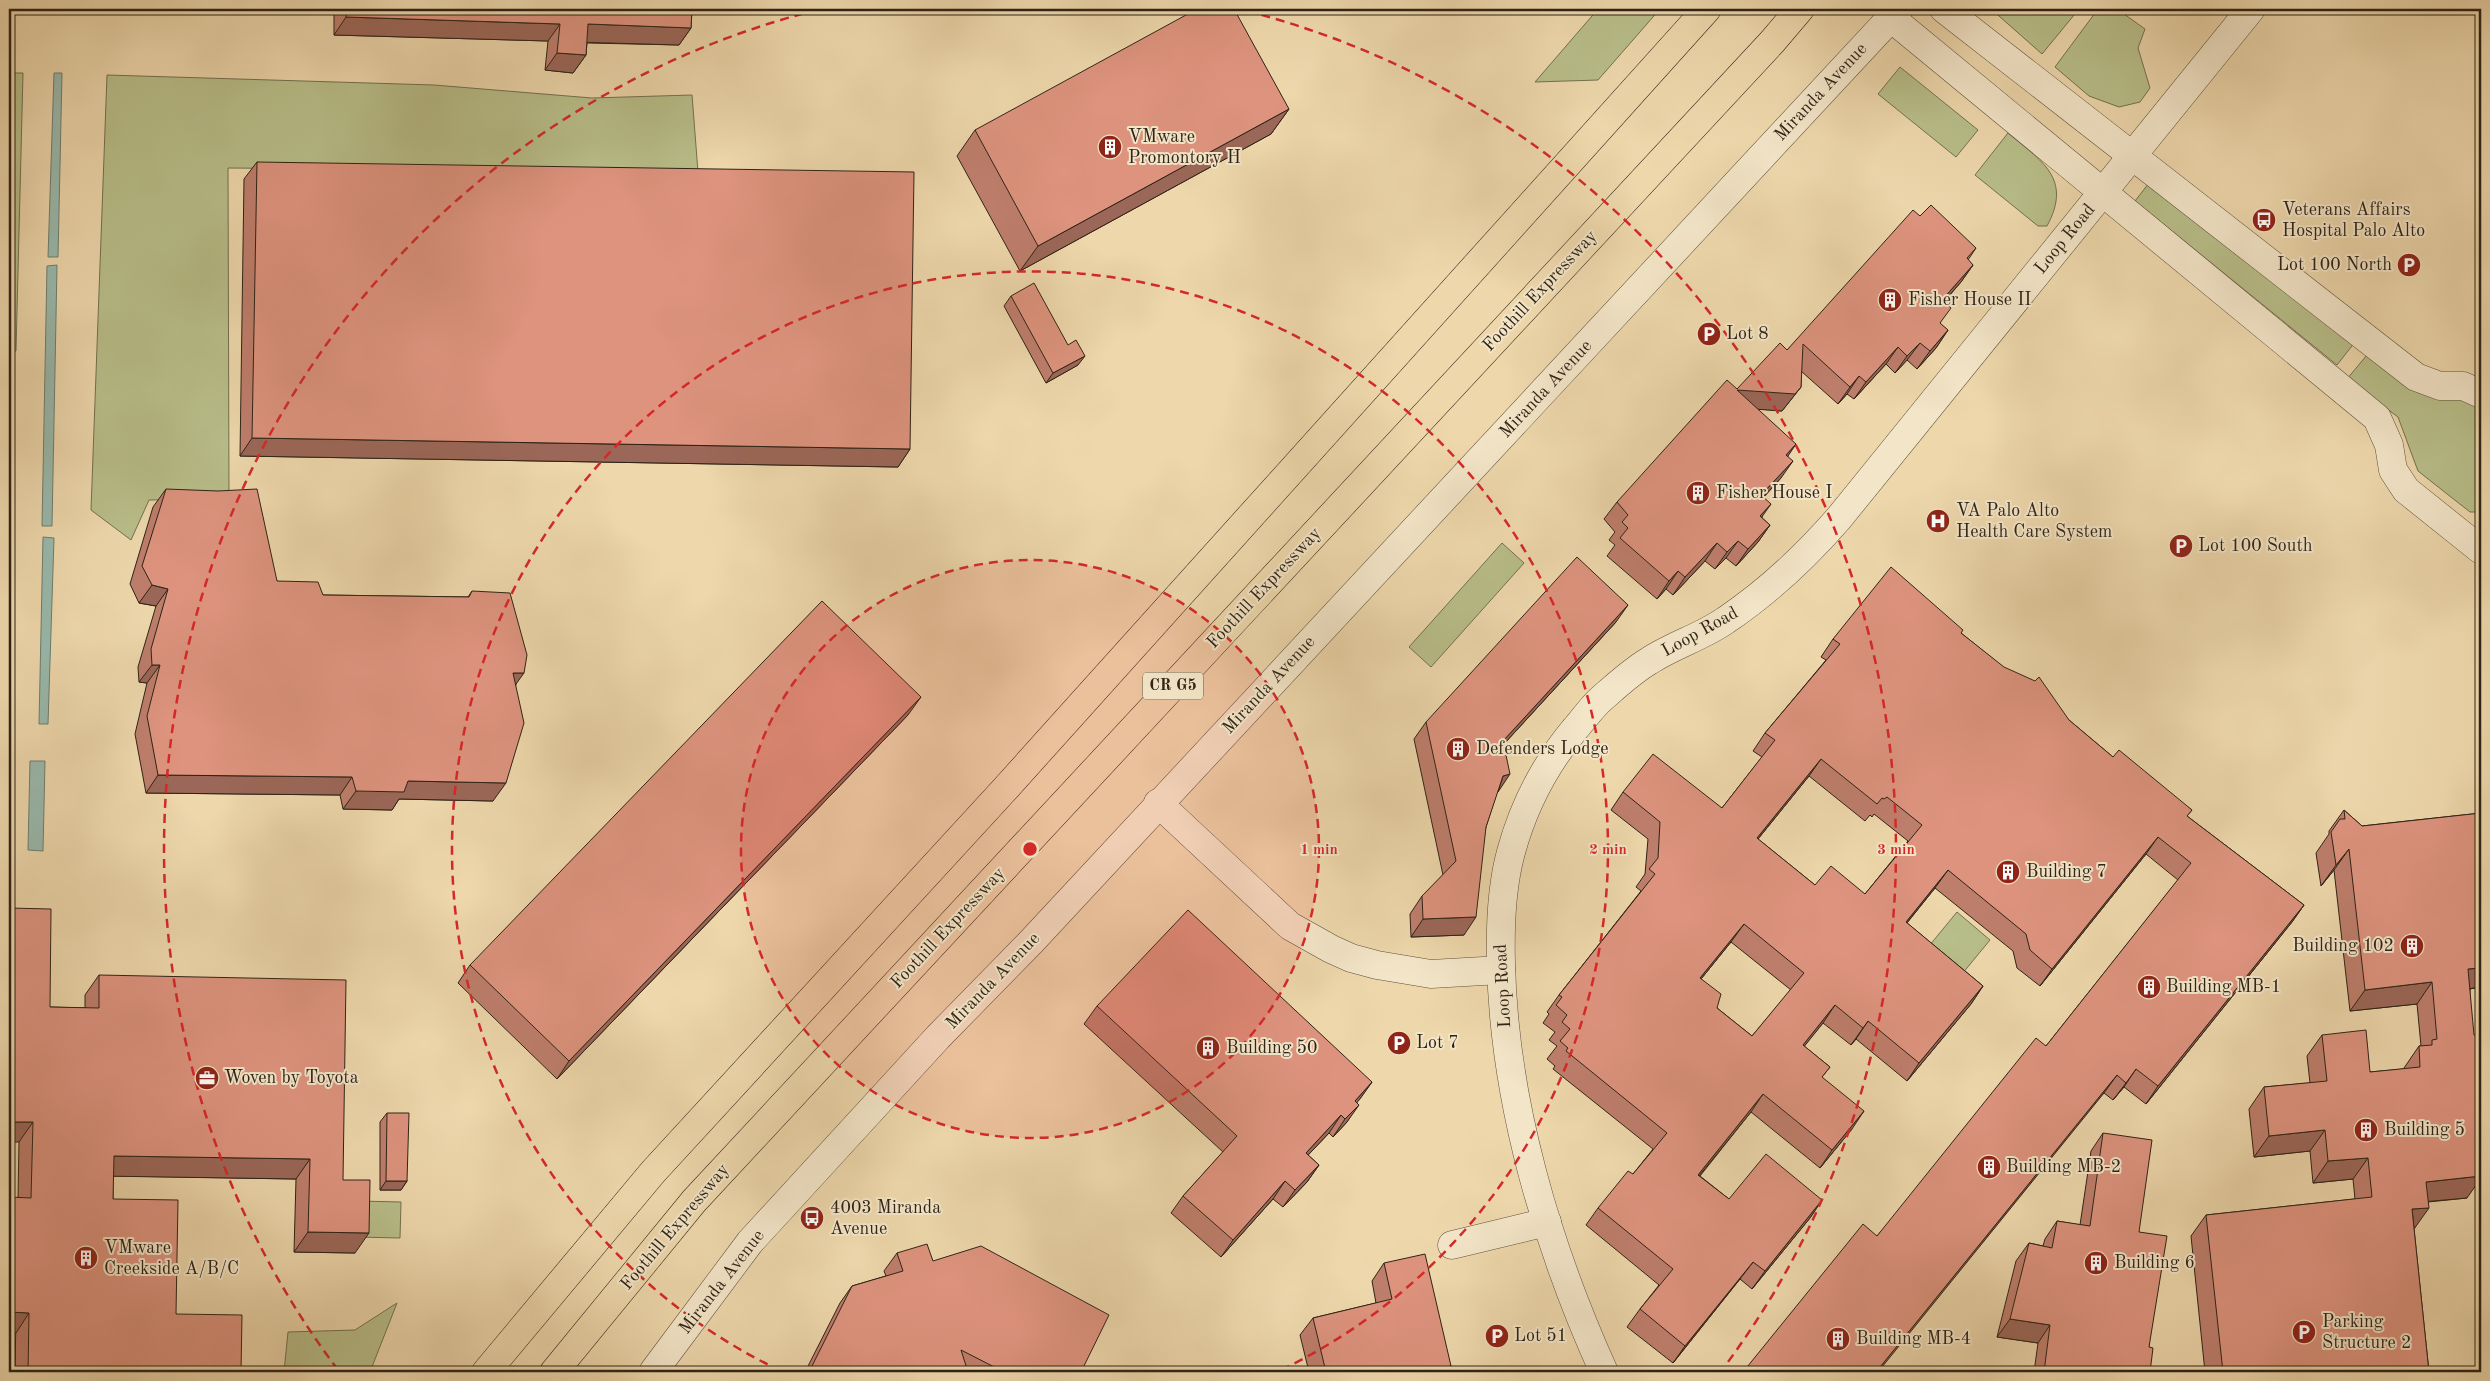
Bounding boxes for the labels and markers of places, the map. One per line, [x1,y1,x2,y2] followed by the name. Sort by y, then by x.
[1128,128,1241,167] place label: VMware Promontory H
[1097,134,1123,160] building icon: VMware Promontory H
[2282,201,2425,240] place label: Veterans Affairs Hospital Palo Alto
[2251,207,2277,233] bus stop icon: Veterans Affairs Hospital Palo Alto
[2396,252,2422,278] parking icon: Lot 100 North
[2277,256,2392,274] place label: Lot 100 North
[1877,287,1903,313] building icon: Fisher House II
[1908,291,2031,309] place label: Fisher House II
[1696,321,1722,347] parking icon: Lot 8
[1726,325,1769,343] place label: Lot 8
[1685,480,1711,506] building icon: Fisher House I
[1716,484,1832,502] place label: Fisher House I
[1956,502,2112,541] place label: VA Palo Alto Health Care System
[1925,508,1951,534] hospital icon: VA Palo Alto Health Care System
[2168,533,2194,559] parking icon: Lot 100 South
[2198,537,2313,555] place label: Lot 100 South
[1445,736,1471,762] building icon: Defenders Lodge
[1476,740,1609,758] place label: Defenders Lodge
[1021,840,1039,858] centre of rings
[1995,859,2021,885] building icon: Building 7
[2026,863,2107,881] place label: Building 7
[2399,933,2425,959] building icon: Building 102
[2292,937,2394,955] place label: Building 102
[2136,974,2162,1000] building icon: Building MB-1
[2166,978,2281,996] place label: Building MB-1
[1386,1030,1412,1056] parking icon: Lot 7
[1416,1034,1459,1052] place label: Lot 7
[1195,1035,1221,1061] building icon: Building 50
[1226,1039,1317,1057] place label: Building 50
[194,1065,220,1091] office icon: Woven by Toyota
[224,1069,359,1087] place label: Woven by Toyota
[2353,1117,2379,1143] building icon: Building 5
[2384,1121,2465,1139] place label: Building 5
[1976,1154,2002,1180] building icon: Building MB-2
[2006,1158,2121,1176] place label: Building MB-2
[830,1199,941,1238] place label: 4003 Miranda Avenue
[799,1205,825,1231] bus stop icon: 4003 Miranda Avenue
[104,1239,239,1278] place label: VMware Creekside A/B/C
[73,1245,99,1271] building icon: VMware Creekside A/B/C
[2083,1250,2109,1276] building icon: Building 6
[2114,1254,2195,1272] place label: Building 6
[2322,1313,2411,1352] place label: Parking Structure 2
[2291,1319,2317,1345] parking icon: Parking Structure 2
[1484,1323,1510,1349] parking icon: Lot 51
[1825,1326,1851,1352] building icon: Building MB-4
[1514,1327,1567,1345] place label: Lot 51
[1856,1330,1971,1348] place label: Building MB-4

